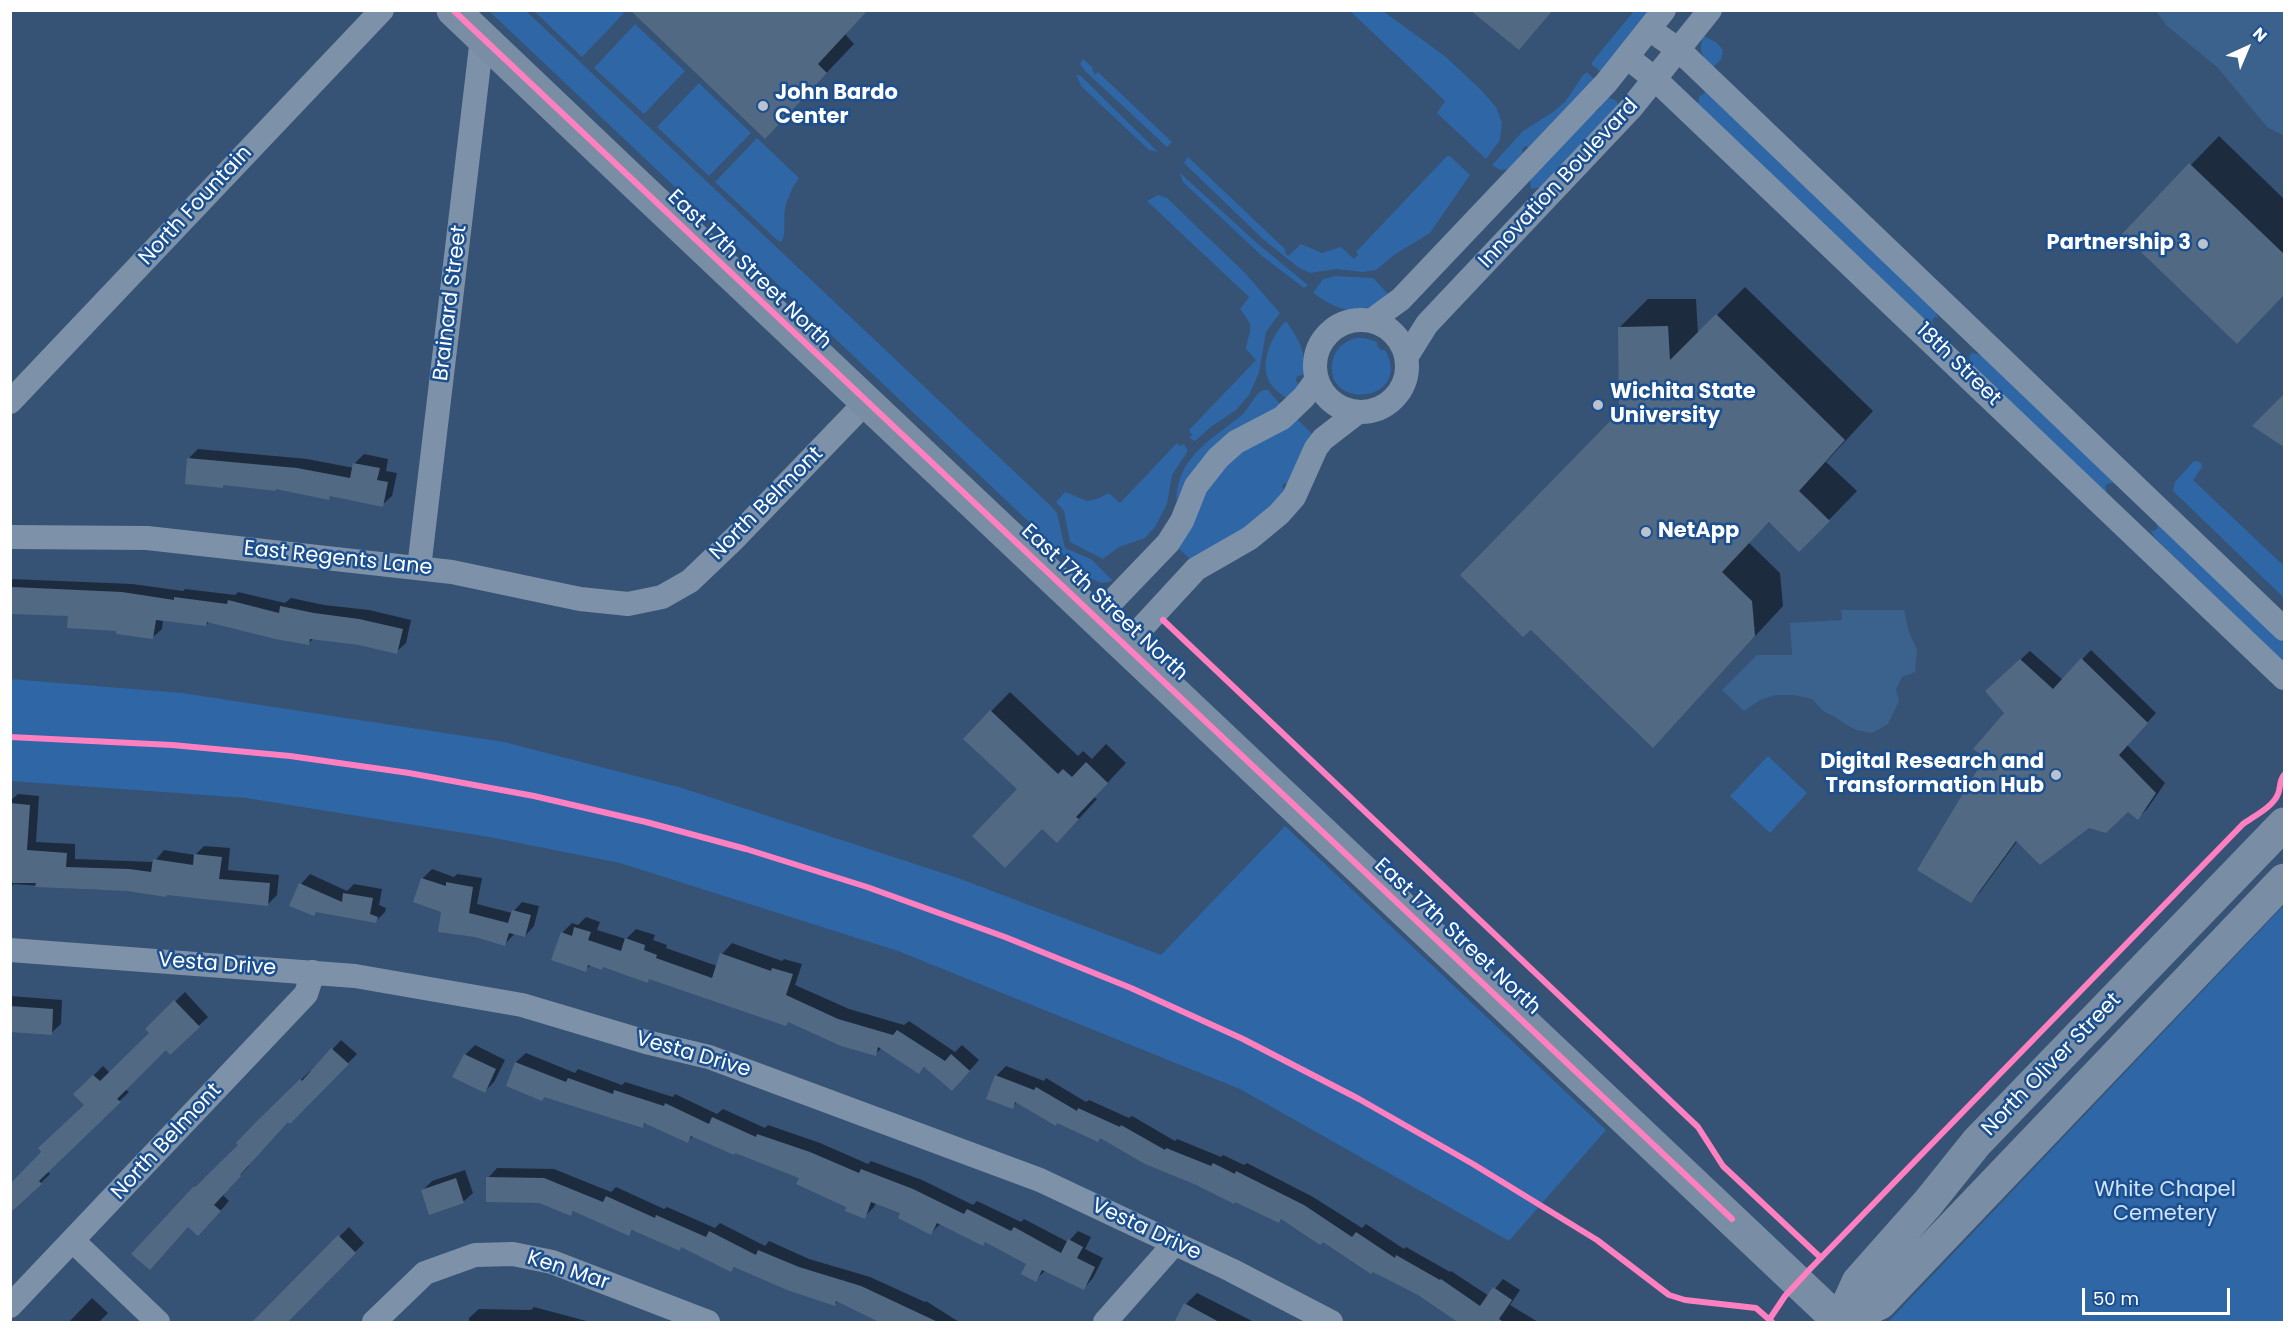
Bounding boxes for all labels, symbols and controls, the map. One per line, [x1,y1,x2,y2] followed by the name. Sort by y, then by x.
[2217,18,2277,78] north arrow
[2248,22,2272,47] text: N
[775,81,898,131] place label: John Bardo Center
[1474,94,1644,274] street label: Innovation Boulevard
[756,99,770,113] marker: John Bardo Center
[134,141,258,271] street label: North Fountain
[662,185,836,355] street label: East 17th Street North
[429,224,473,382] street label: Brainard Street
[2047,231,2191,257] place label: Partnership 3
[2196,237,2210,251] marker: Partnership 3
[1910,318,2006,412] street label: 18th Street
[1610,380,1756,430] place label: Wichita State University
[1591,398,1605,412] marker: Wichita State University
[705,442,829,566] street label: North Belmont
[1016,519,1192,687] street label: East 17th Street North
[1658,519,1739,545] place label: NetApp
[1639,525,1653,539] marker: NetApp
[242,537,434,581] street label: East Regents Lane
[1820,750,2044,800] place label: Digital Research and Transformation Hub
[2049,768,2063,782] marker: Digital Research and Transformation Hub
[1369,853,1545,1021] street label: East 17th Street North
[157,948,277,982] street label: Vesta Drive
[1977,988,2127,1142] street label: North Oliver Street
[633,1027,753,1083] street label: Vesta Drive
[107,1079,227,1205] street label: North Belmont
[2094,1178,2236,1228] park label: White Chapel Cemetery
[1087,1194,1205,1266] street label: Vesta Drive
[524,1246,612,1296] street label: Ken Mar
[2085,1276,2234,1314] scale bar
[2093,1286,2139,1311] text: 50 m

